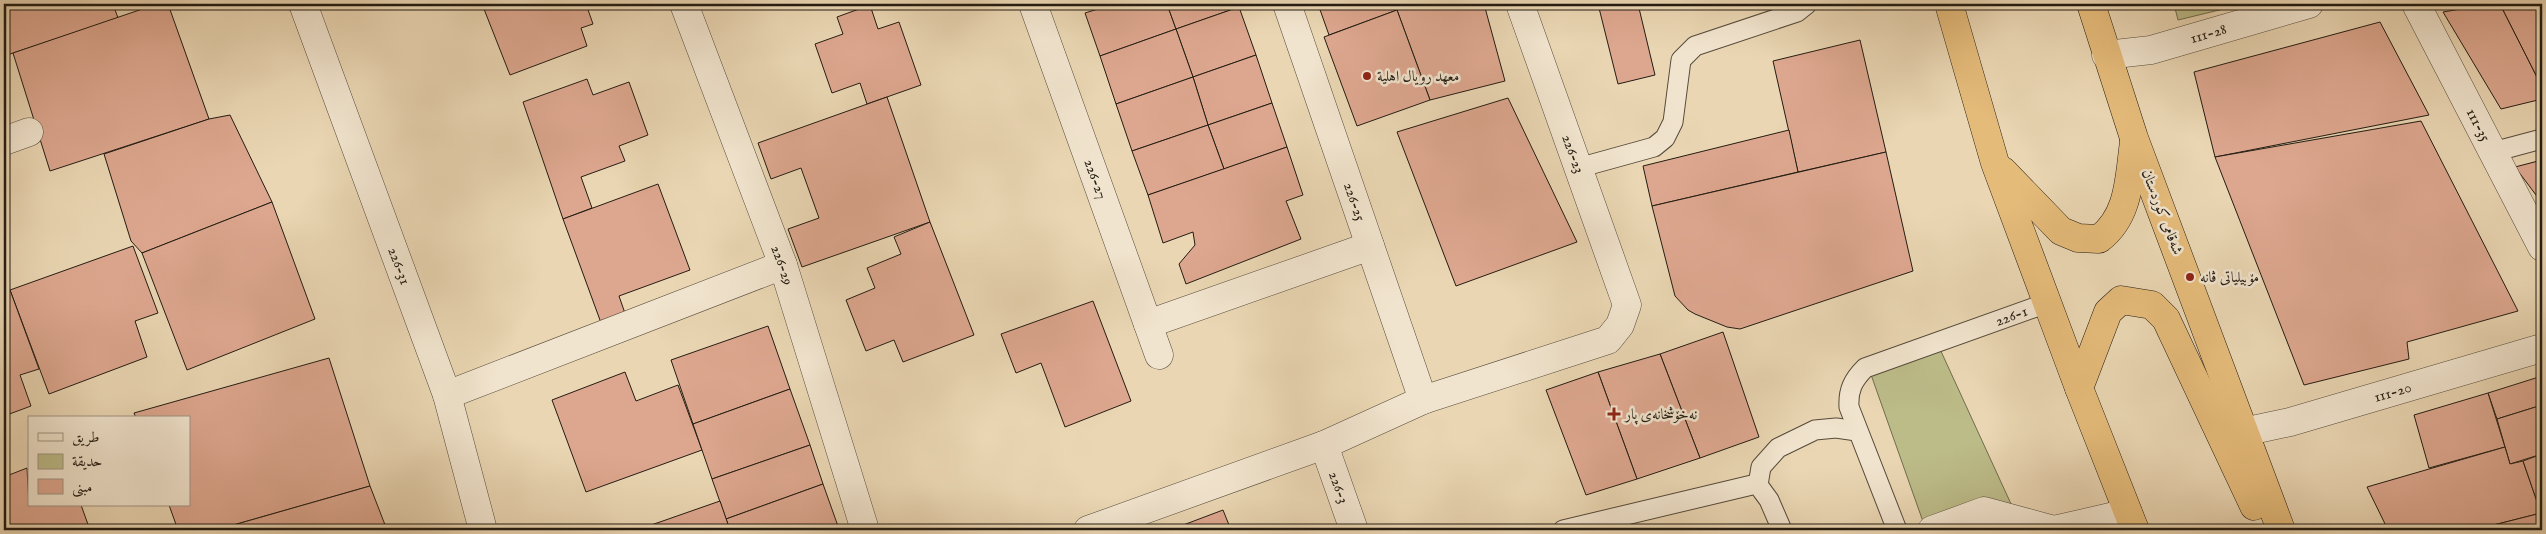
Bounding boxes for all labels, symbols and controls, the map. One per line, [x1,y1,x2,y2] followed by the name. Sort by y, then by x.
[2188,19,2229,48] street label: 111-28
[1377,67,1459,86] place label: معهد رويال اهلية
[1361,70,1373,82] marker: معهد رويال اهلية
[2462,105,2495,145] street label: 111-35
[1557,132,1589,176] street label: 226-23
[1080,156,1112,202] street label: 226-27
[2137,166,2187,258] street label: شەقامی کوردستان
[1339,180,1371,224] street label: 226-25
[767,242,798,287] street label: 226-29
[384,244,415,287] street label: 226-31
[2200,268,2259,287] place label: مۆبیلیاتی ڤانە
[2184,271,2196,283] marker: مۆبیلیاتی ڤانە
[1993,301,2030,330] street label: 226-1
[2372,377,2414,406] street label: 111-20
[1623,405,1697,425] place label: نەخۆشخانەی پار
[1607,407,1621,421] marker: نەخۆشخانەی پار
[28,416,190,506] legend
[72,428,99,447] text: طريق
[72,452,102,471] text: حديقة
[1325,469,1353,506] street label: 226-3
[72,478,92,498] text: مبنى

